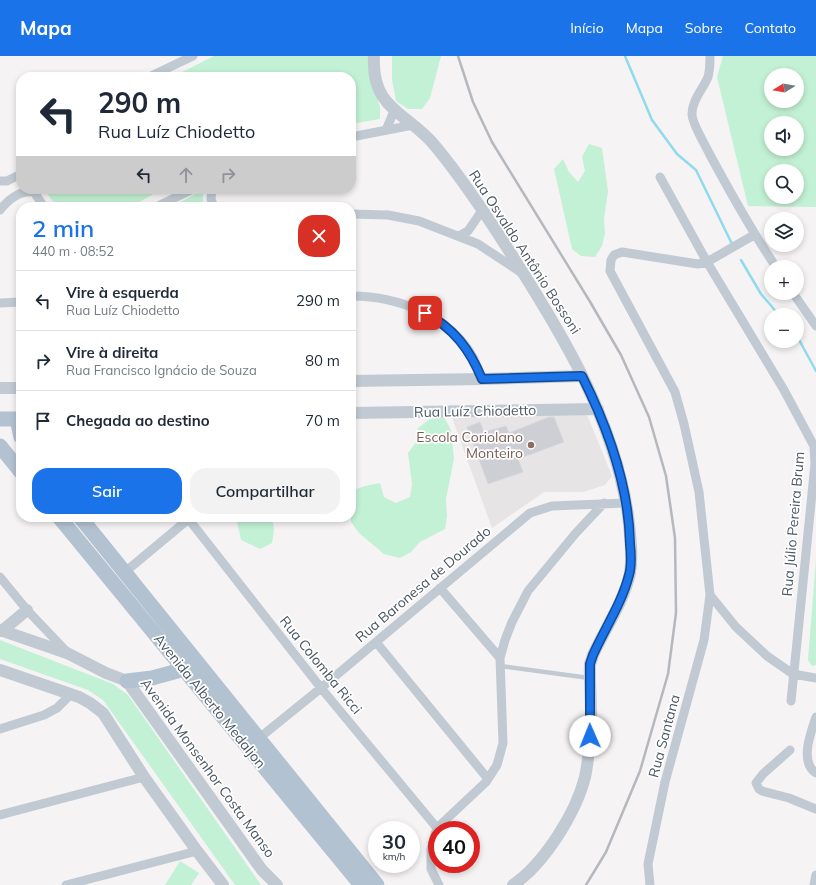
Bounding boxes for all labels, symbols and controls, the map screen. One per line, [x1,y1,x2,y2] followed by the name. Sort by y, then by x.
[20,16,72,40] text: Mapa
[570,19,604,37] text: Início
[626,19,663,37] text: Mapa
[685,19,723,37] text: Sobre
[745,19,796,37] text: Contato
[764,68,804,108] north arrow
[764,68,804,348] map controls
[98,85,181,120] text: 290 m
[32,88,84,140] icon: left
[764,116,804,156] button: sound
[98,120,255,143] text: Rua Luíz Chiodetto
[133,164,155,186] icon: left
[175,164,197,186] icon: ahead
[217,164,239,186] icon: right
[764,164,804,204] button: search
[465,167,585,337] street label: Rua Osvaldo Antônio Bossoni
[764,212,804,252] button: layers
[32,213,94,243] text: 2 min
[298,215,340,257] button: close
[32,243,114,259] text: 440 m · 08:52
[764,260,804,300] button: +
[66,283,179,302] text: Vire à esquerda
[32,290,54,312] icon: left
[296,291,340,310] text: 290 m
[408,296,442,330] pin
[66,302,180,318] text: Rua Luíz Chiodetto
[414,302,436,324] icon: arrive
[764,308,804,348] button: −
[66,343,158,362] text: Vire à direita
[32,350,54,372] icon: right
[305,351,340,370] text: 80 m
[66,362,257,378] text: Rua Francisco Ignácio de Souza
[414,401,536,421] street label: Rua Luíz Chiodetto
[32,410,54,432] icon: arrive
[66,411,210,430] text: Chegada ao destino
[305,411,340,430] text: 70 m
[416,428,523,462] place label: Escola Coriolano Monteiro
[526,440,536,450] marker: Escola Coriolano Monteiro
[778,451,808,597] street label: Rua Júlio Pereira Brum
[32,468,182,514] button: Sair
[190,468,340,514] button: Compartilhar
[352,522,494,646] street label: Rua Baronesa de Dourado
[276,612,366,718] street label: Rua Colomba Ricci
[150,630,270,772] street label: Avenida Alberto Medaljon
[137,675,279,861] street label: Avenida Monsenhor Costa Manso
[644,693,684,779] street label: Rua Santana
[569,715,611,757] position arrow
[428,821,480,873] speed limit sign: 40
[382,829,406,854] text: 30
[383,850,405,863] text: km/h

